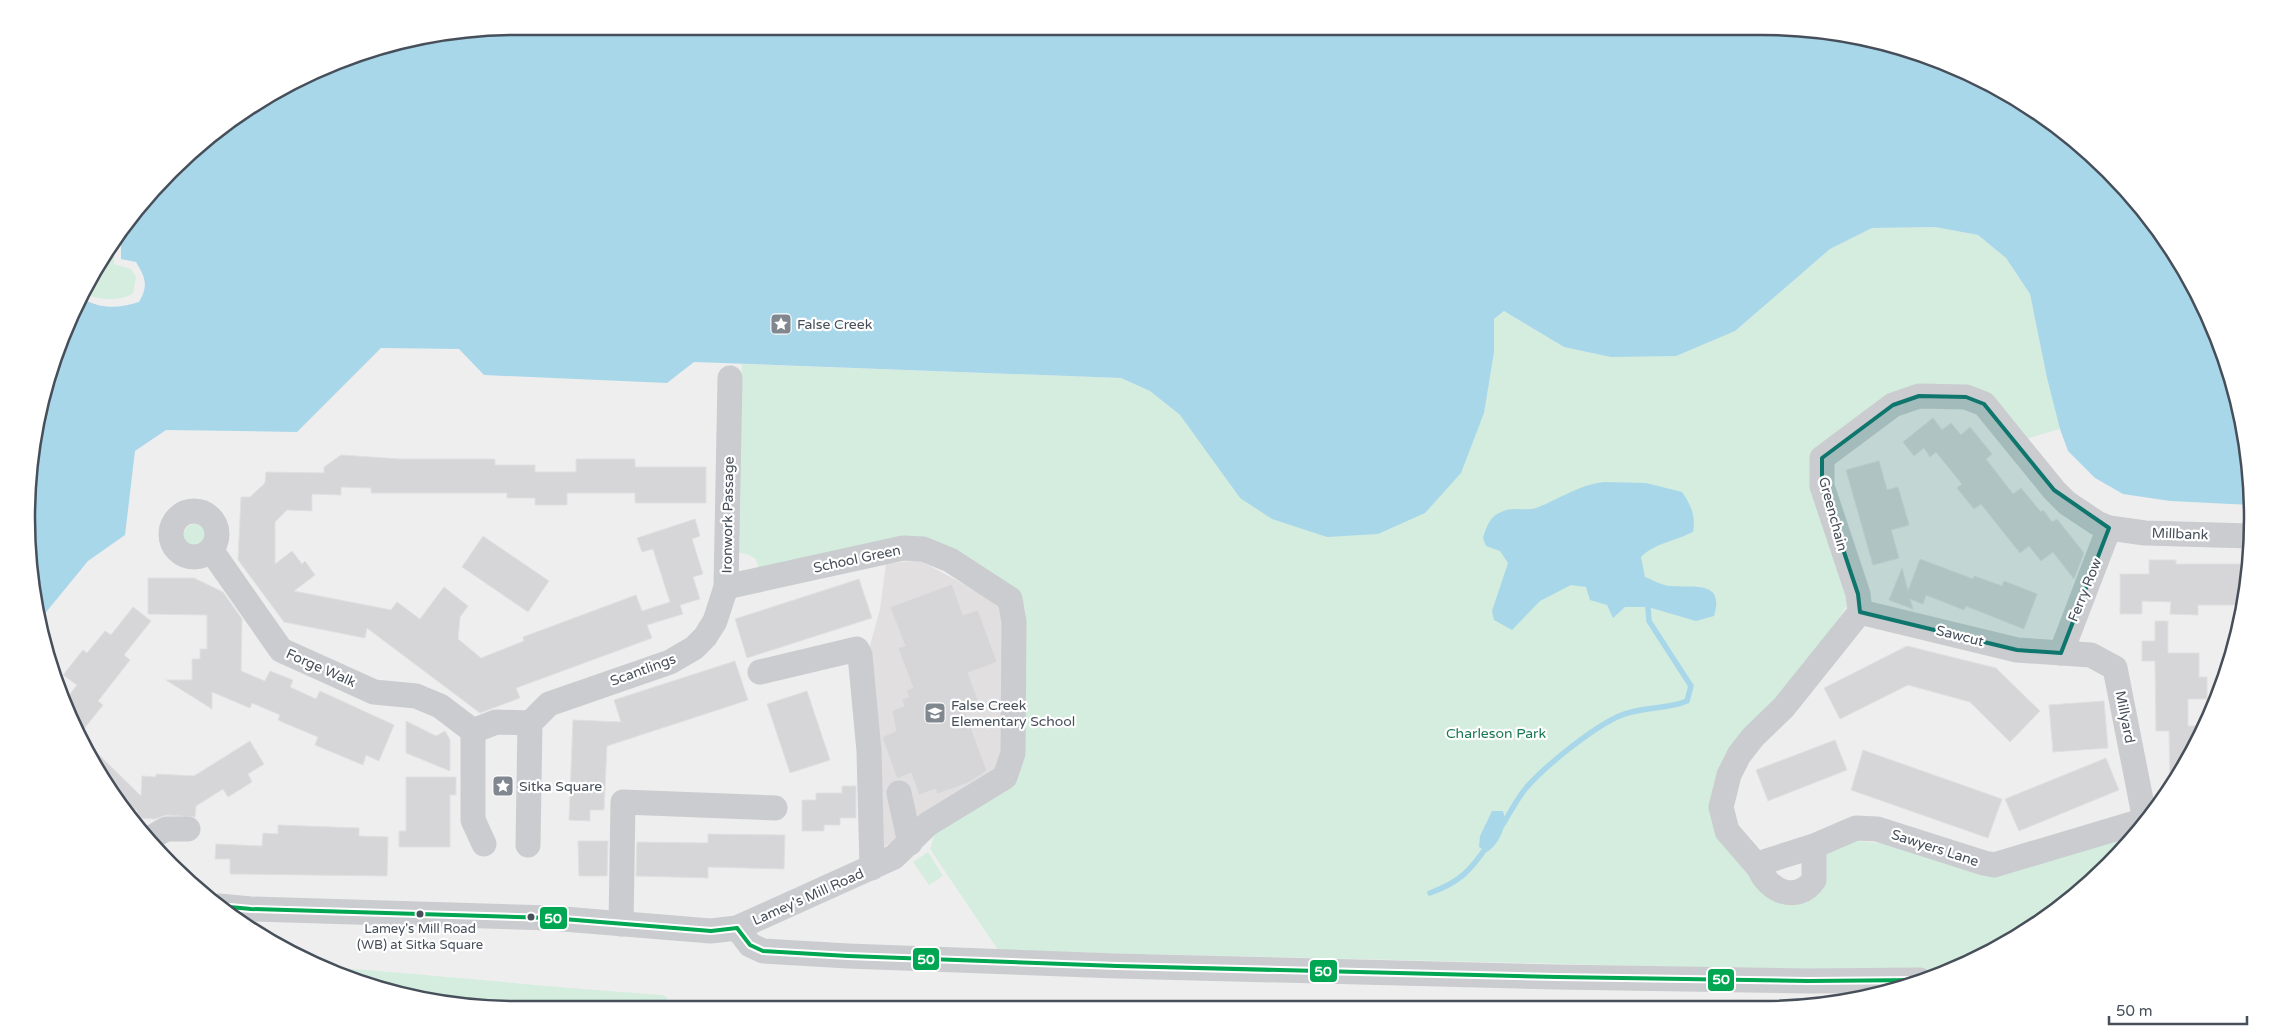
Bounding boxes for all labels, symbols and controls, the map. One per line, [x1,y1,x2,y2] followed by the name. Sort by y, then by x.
[769,312,793,336] place icon: False Creek
[797,316,873,333] place label: False Creek
[718,456,738,574] street label: Ironwork Passage
[1815,475,1851,553] street label: Greenchain
[2151,525,2209,543] street label: Millbank
[812,541,902,577] street label: School Green
[2065,556,2105,624] street label: Ferry Row
[1934,622,1986,650] street label: Sawcut
[283,645,359,691] street label: Forge Walk
[608,650,678,690] street label: Scantlings
[2112,689,2138,745] street label: Millyard
[951,697,1075,730] place label: False Creek Elementary School
[923,701,947,725] school or university icon: False Creek Elementary School
[1446,725,1546,742] park label: Charleson Park
[491,774,515,798] place icon: Sitka Square
[519,778,602,795] place label: Sitka Square
[1889,826,1981,870] street label: Sawyers Lane
[750,865,866,929] street label: Lamey's Mill Road
[539,906,568,930] line badge: 50
[415,909,425,919] marker: Lamey's Mill Road (WB) at Sitka Square
[544,910,562,927] text: 50
[526,912,536,922] unlabelled marker
[357,921,483,953] place label: Lamey's Mill Road (WB) at Sitka Square
[912,947,940,971] line badge: 50
[917,951,935,968] text: 50
[1309,959,1338,983] line badge: 50
[1314,963,1332,980] text: 50
[1707,968,1735,992] line badge: 50
[1712,971,1730,988] text: 50
[2109,994,2246,1026] scale bar
[2116,1002,2153,1020] text: 50 m

